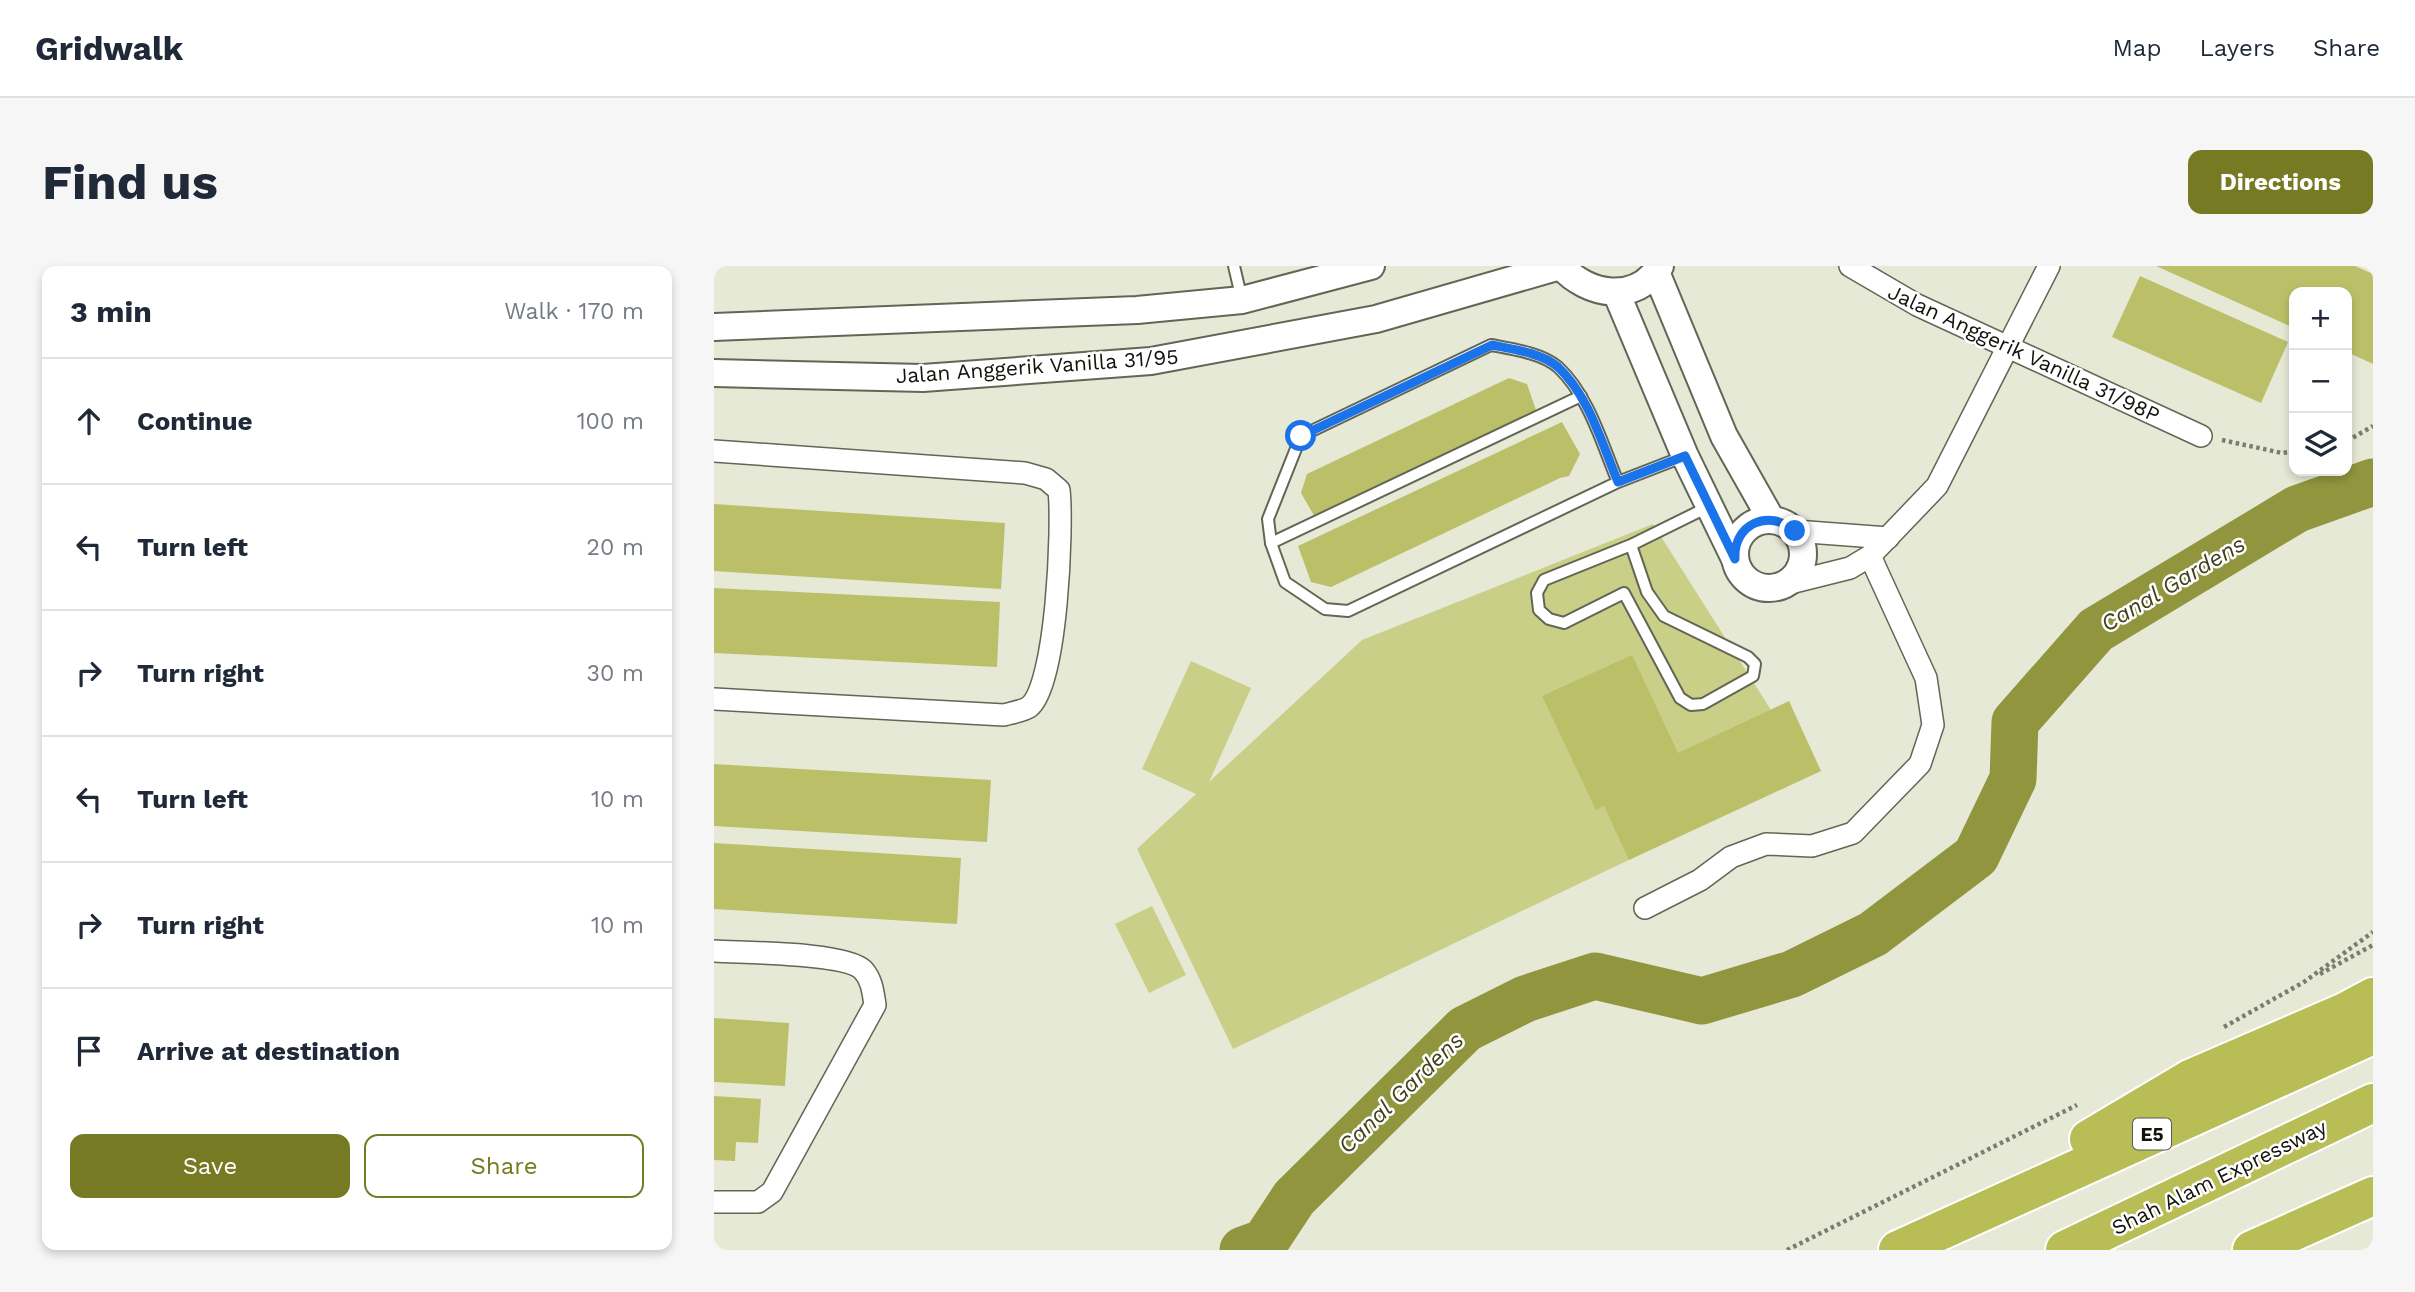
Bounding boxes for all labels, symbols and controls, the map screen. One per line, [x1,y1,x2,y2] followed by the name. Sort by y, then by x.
[35,29,183,68] text: Gridwalk
[2113,34,2161,62] text: Map
[2199,34,2275,62] text: Layers
[2313,34,2380,62] text: Share
[2188,150,2373,214] button: Directions
[42,153,218,211] text: Find us
[1884,279,2164,427] street label: Jalan Anggerik Vanilla 31/98P
[2289,287,2352,476] map controls
[2289,287,2352,350] button: +
[70,294,152,329] text: 3 min
[504,298,644,325] text: Walk · 170 m
[895,344,1179,388] street label: Jalan Anggerik Vanilla 31/95
[2289,350,2352,413] button: −
[70,402,108,440] icon: ahead
[137,406,253,436] text: Continue
[577,408,644,435] text: 100 m
[2289,413,2352,476] button: layers
[1285,420,1316,451] route start
[1779,515,1810,546] route end
[70,528,108,566] icon: left
[2096,530,2250,638] water label: Canal Gardens
[137,532,248,562] text: Turn left
[587,534,644,561] text: 20 m
[70,654,108,692] icon: right
[137,658,264,688] text: Turn right
[587,660,644,687] text: 30 m
[70,780,108,818] icon: left
[137,784,248,814] text: Turn left
[591,786,644,813] text: 10 m
[70,906,108,944] icon: right
[137,910,264,940] text: Turn right
[591,912,644,939] text: 10 m
[1333,1026,1469,1159] water label: Canal Gardens
[70,1032,108,1070] icon: arrive
[137,1036,400,1066] text: Arrive at destination
[2107,1114,2331,1240] street label: Shah Alam Expressway
[2133,1118,2171,1150] road number: E5
[70,1134,350,1198] button: Save
[364,1134,644,1198] button: Share

